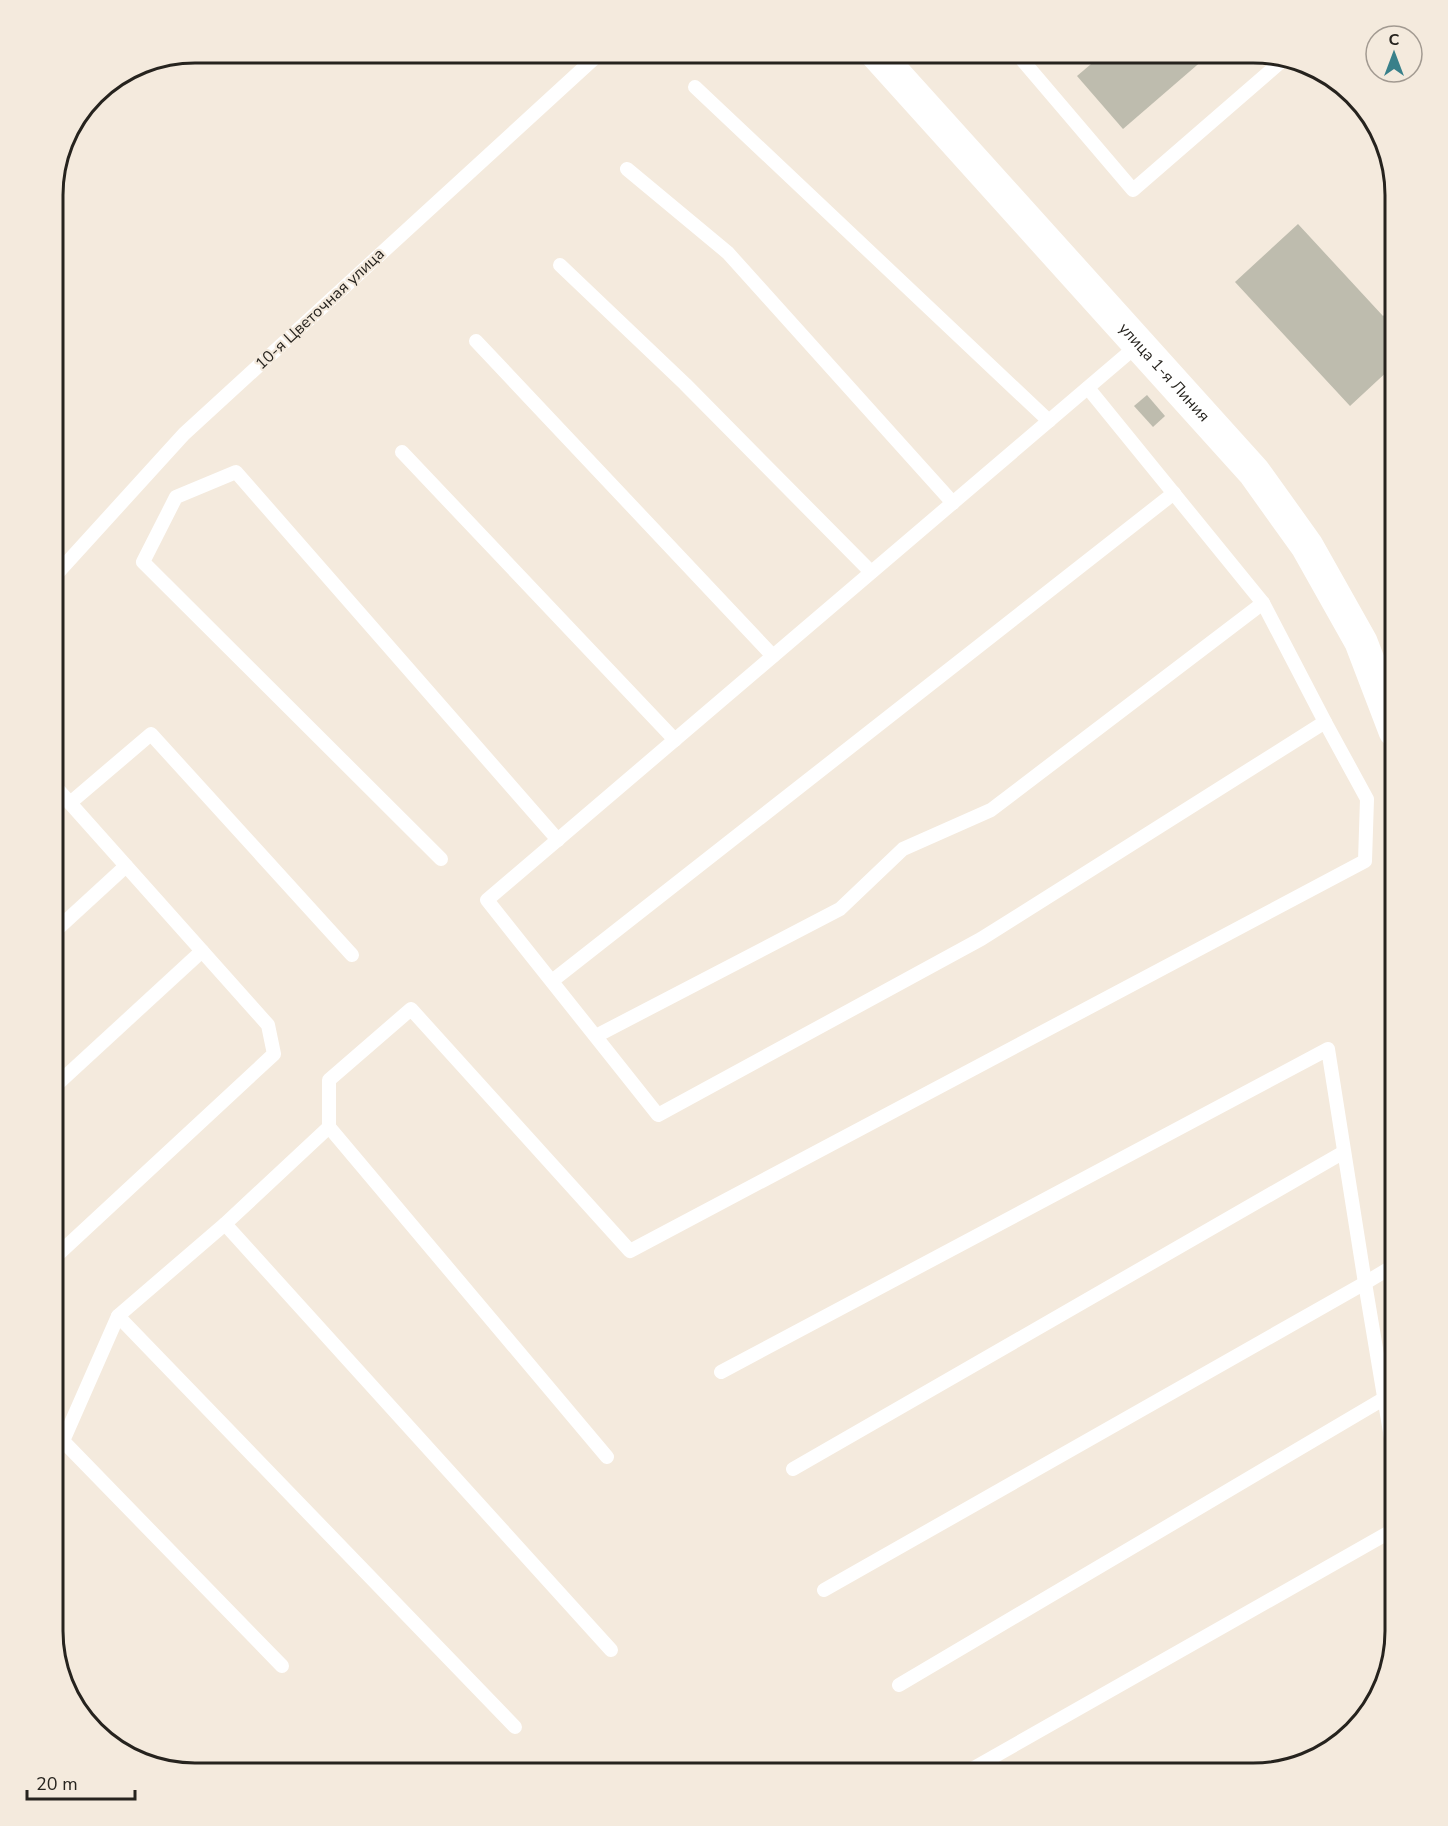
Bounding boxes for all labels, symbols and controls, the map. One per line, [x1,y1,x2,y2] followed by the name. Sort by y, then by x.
[1364,24,1424,84] north arrow
[1389,29,1400,51] text: С
[251,243,389,375] street label: 10-я Цветочная улица
[1113,318,1215,427] street label: улица 1-я Линия
[27,1763,135,1801] scale bar
[36,1772,78,1796] text: 20 m

